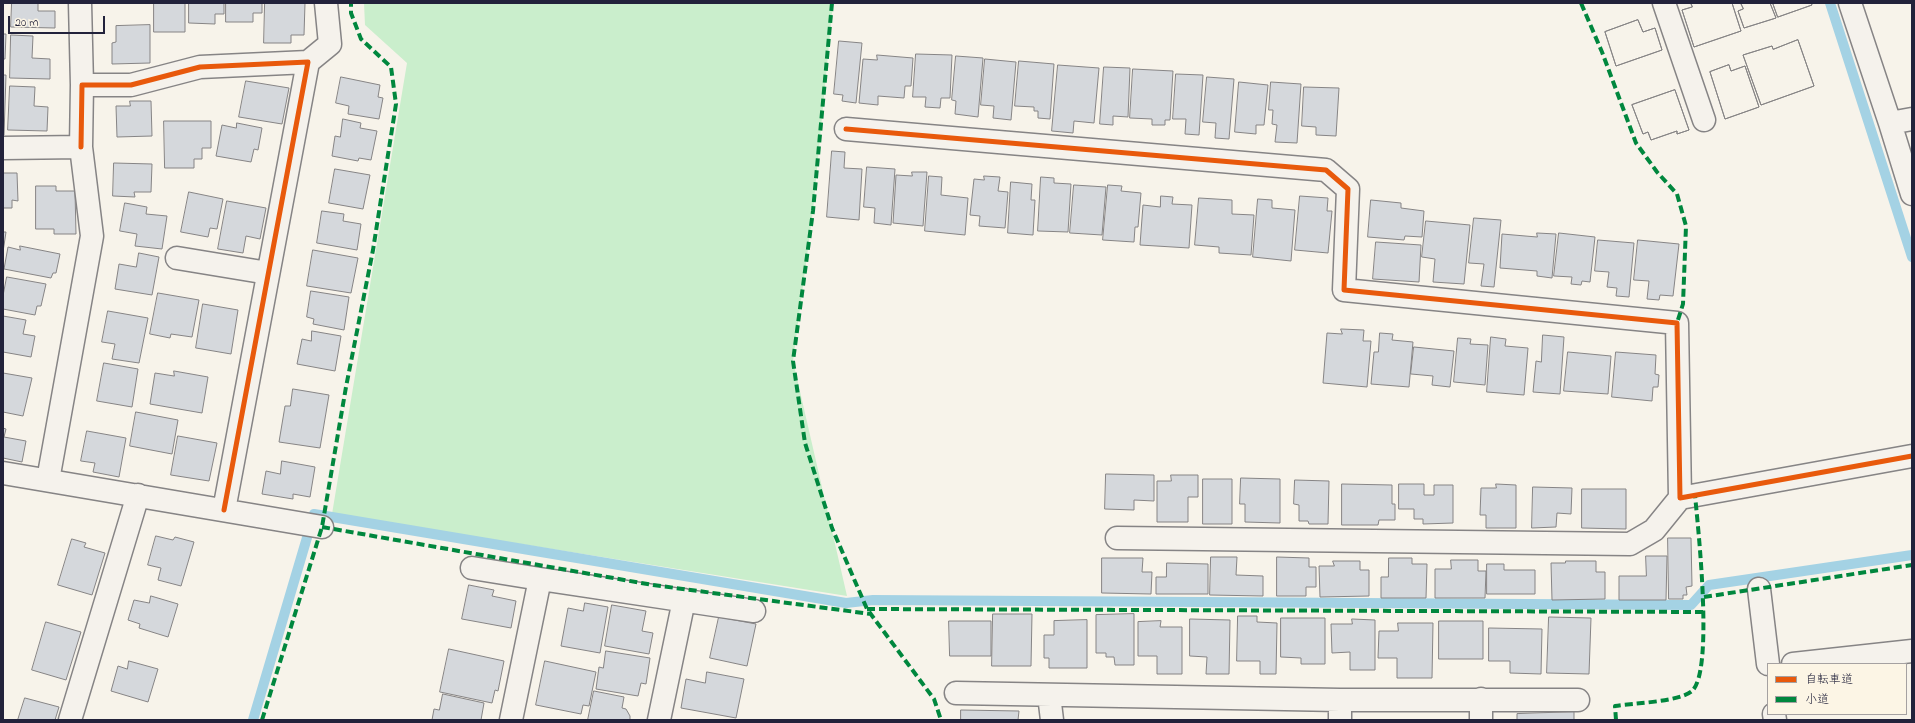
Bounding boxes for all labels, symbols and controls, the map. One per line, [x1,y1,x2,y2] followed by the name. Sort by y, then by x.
[10,8,107,34] scale bar
[15,14,38,32] text: 20 m
[1767,663,1907,715] legend
[1805,671,1853,689] text: 自転車道
[1805,691,1829,709] text: 小道

